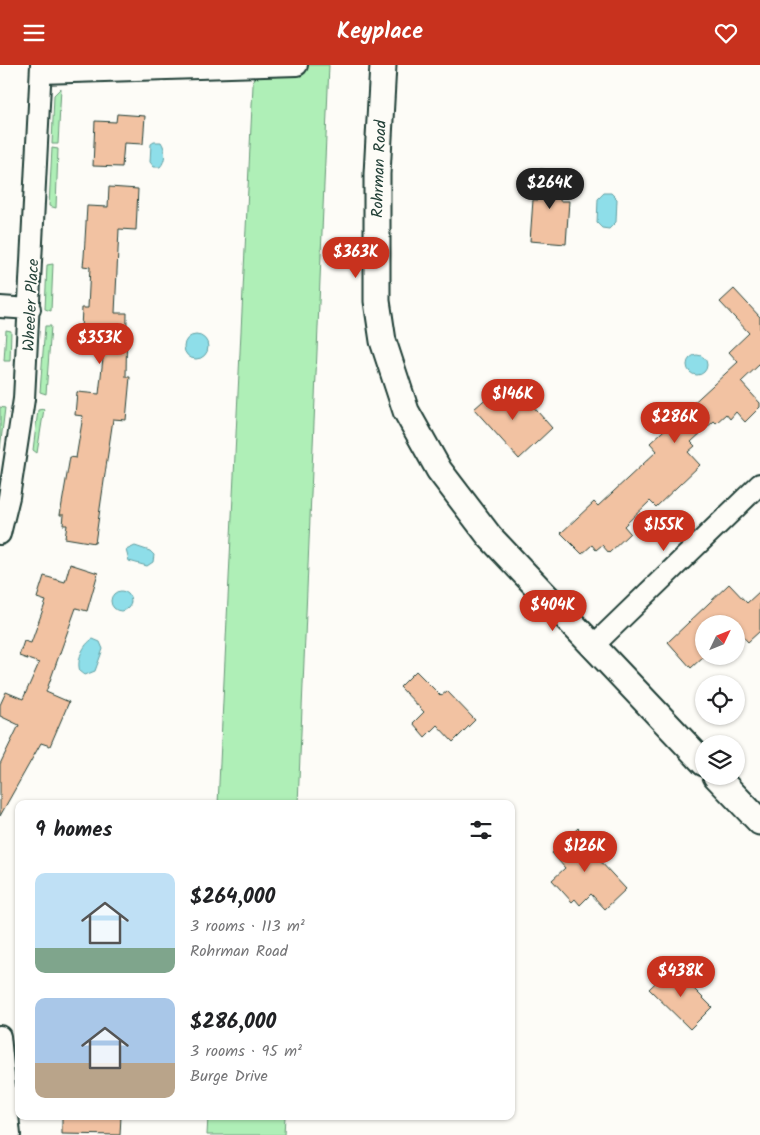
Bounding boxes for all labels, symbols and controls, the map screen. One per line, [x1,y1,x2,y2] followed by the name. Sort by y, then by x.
[337,15,423,50] text: Keyplace
[20,19,48,47] icon: menu
[712,19,740,47] icon: heart
[365,119,394,218] street label: Rohrman Road
[515,167,585,210] pin: $264K
[527,171,573,196] text: $264K
[321,237,391,279] pin: $363K
[333,240,379,265] text: $363K
[17,258,46,352] street label: Wheeler Place
[65,323,135,365] pin: $353K
[78,326,122,351] text: $353K
[478,379,548,421] pin: $146K
[492,382,534,407] text: $146K
[640,401,710,444] pin: $286K
[652,405,698,430] text: $286K
[629,509,699,552] pin: $155K
[644,513,684,538] text: $155K
[518,589,588,632] pin: $404K
[531,593,575,618] text: $404K
[695,615,745,665] north arrow
[695,615,745,785] map controls
[695,675,745,725] button: locate
[695,735,745,785] button: layers
[35,814,112,847] text: 9 homes
[467,816,495,844] icon: filters
[550,831,620,873] pin: $126K
[564,834,606,859] text: $126K
[190,881,275,914] text: $264,000
[75,893,135,953] icon: home
[190,914,305,939] text: 3 rooms · 113 m²
[190,939,288,964] text: Rohrman Road
[646,955,716,998] pin: $438K
[658,959,704,984] text: $438K
[190,1006,276,1039] text: $286,000
[75,1018,135,1078] icon: home
[190,1039,302,1064] text: 3 rooms · 95 m²
[190,1064,268,1089] text: Burge Drive

